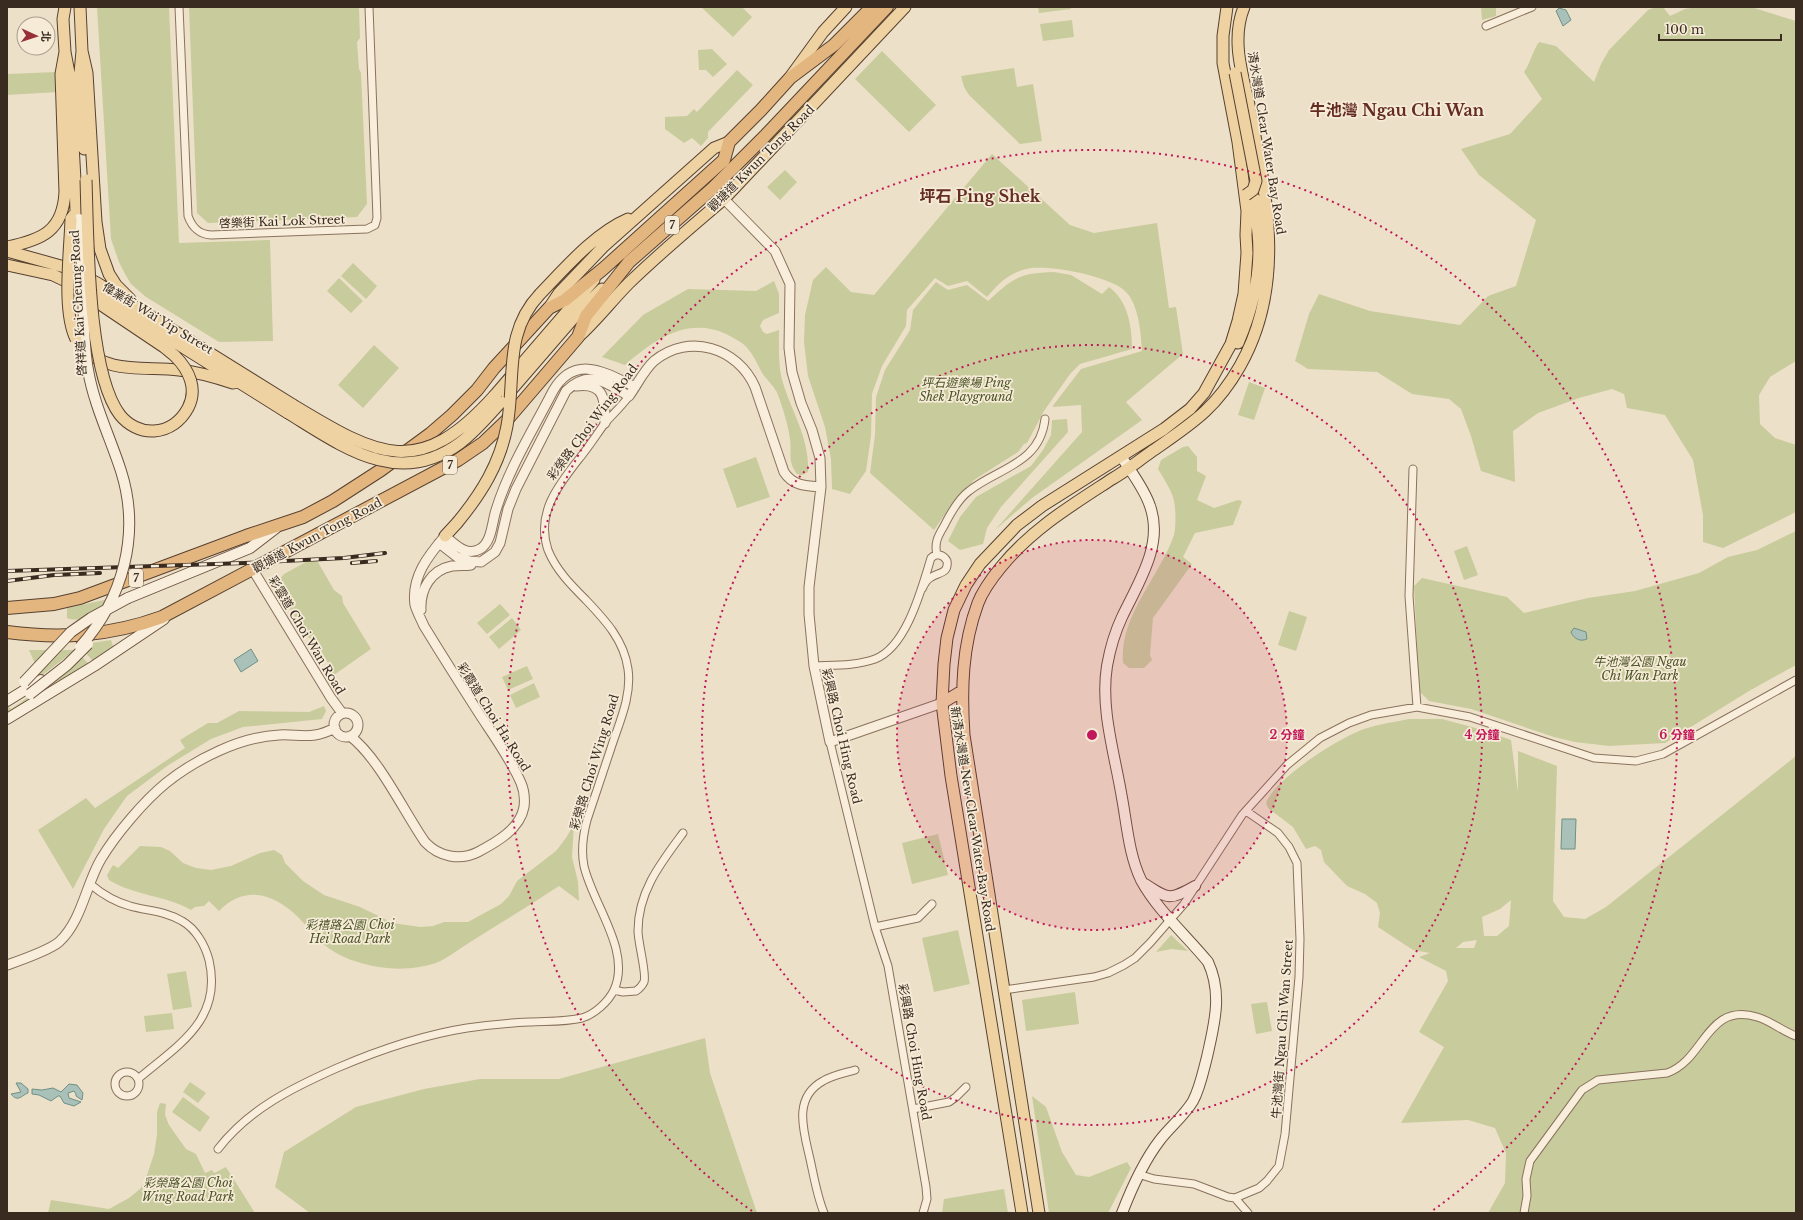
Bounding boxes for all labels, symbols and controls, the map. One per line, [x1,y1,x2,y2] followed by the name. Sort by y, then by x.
[16,16,56,56] north arrow
[1659,16,1781,42] scale bar
[1665,22,1704,37] text: 100 m
[39,31,53,42] text: 北
[1245,50,1289,236] street label: 清水灣道 Clear Water Bay Road
[1310,100,1485,120] district label: 牛池灣 Ngau Chi Wan
[705,102,817,214] street label: 觀塘道 Kwun Tong Road
[920,186,1041,206] district label: 坪石 Ping Shek
[219,211,346,231] street label: 啓樂街 Kai Lok Street
[665,216,679,234] road number: 7
[67,229,89,377] street label: 啓祥道 Kai Cheung Road
[100,279,217,357] street label: 偉業街 Wai Yip Street
[544,361,640,483] street label: 彩榮路 Choi Wing Road
[919,375,1014,404] park label: 坪石遊樂場 Ping Shek Playground
[443,456,457,474] road number: 7
[250,494,384,576] street label: 觀塘道 Kwun Tong Road
[129,569,143,587] road number: 7
[266,573,348,697] street label: 彩雲道 Choi Wan Road
[1593,654,1687,683] park label: 牛池灣公園 Ngau Chi Wan Park
[454,660,534,774] street label: 彩霞道 Choi Ha Road
[819,667,865,805] street label: 彩興路 Choi Hing Road
[566,692,622,832] street label: 彩榮路 Choi Wing Road
[948,705,998,933] street label: 新清水灣道 New Clear Water Bay Road
[1269,727,1305,742] text: 2 分鐘
[1464,727,1500,742] text: 4 分鐘
[1659,727,1695,742] text: 6 分鐘
[1085,728,1099,742] centre of rings
[305,917,396,946] park label: 彩禧路公園 Choi Hei Road Park
[1268,938,1296,1119] street label: 牛池灣街 Ngau Chi Wan Street
[896,982,934,1122] street label: 彩興路 Choi Hing Road
[142,1175,234,1204] park label: 彩榮路公園 Choi Wing Road Park

